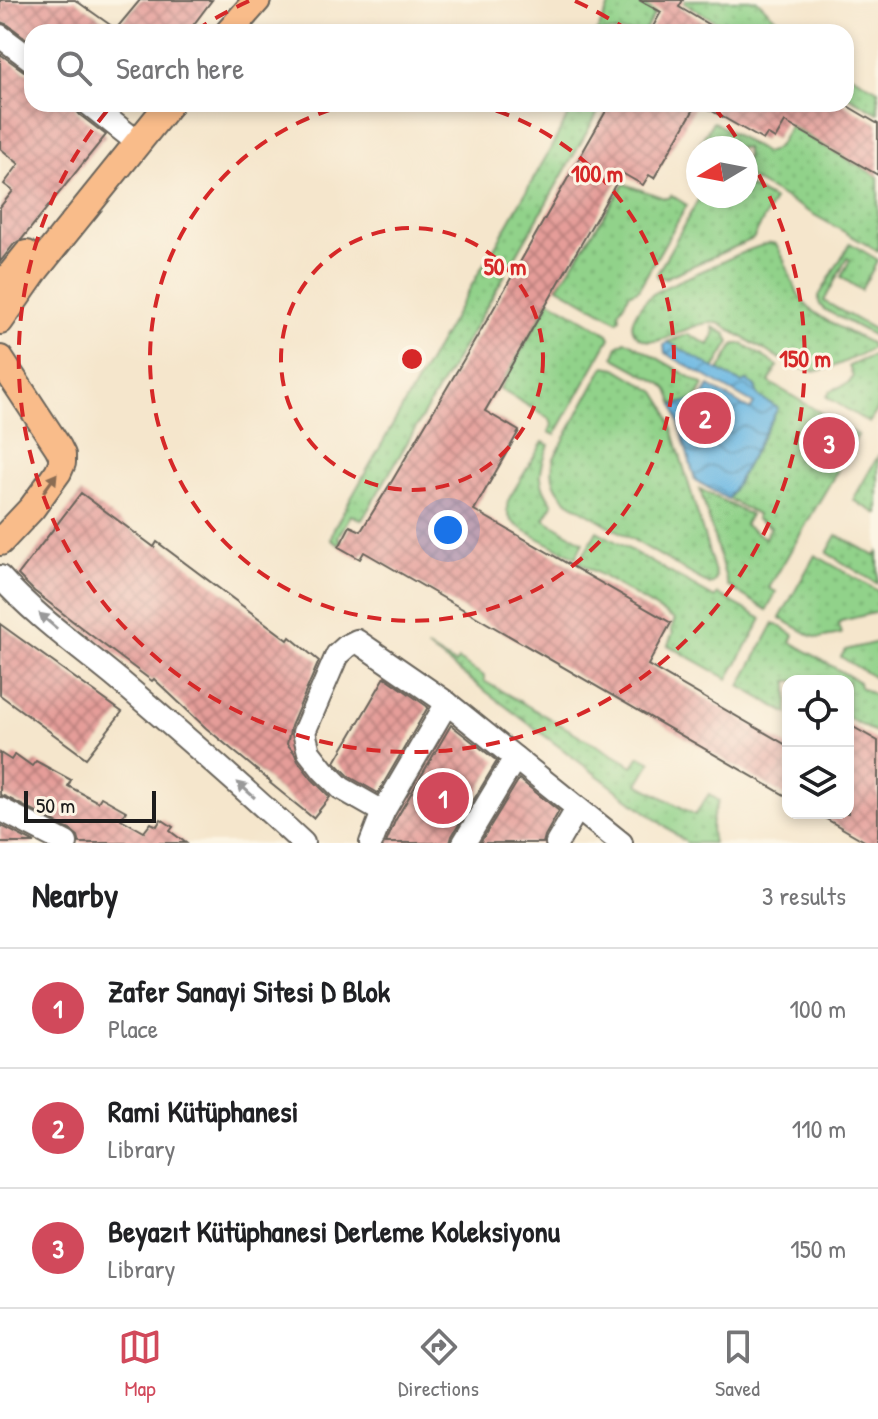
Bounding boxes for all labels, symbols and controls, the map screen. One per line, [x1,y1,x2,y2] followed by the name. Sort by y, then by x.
[24,24,854,112] search box
[52,46,96,90] icon: search
[116,48,244,88] text: Search here
[686,136,758,208] north arrow
[571,157,623,189] text: 100 m
[484,250,526,282] text: 50 m
[779,342,831,374] text: 150 m
[398,345,426,373] centre of rings
[679,388,731,448] pin: 2
[803,413,855,473] pin: 3
[42,472,58,493] one-way arrow
[428,510,468,550] your location
[38,613,58,631] one-way arrow
[782,675,854,819] map controls
[782,675,854,747] button: locate
[782,747,854,819] button: layers
[417,768,469,828] pin: 1
[236,782,255,800] one-way arrow
[24,787,156,823] scale bar
[36,790,75,820] text: 50 m
[32,872,118,918] text: Nearby
[762,878,846,913] text: 3 results
[108,971,390,1011] text: Zafer Sanayi Sitesi D Blok
[53,991,63,1026] text: 1
[790,991,846,1026] text: 100 m
[108,1011,158,1046] text: Place
[108,1091,298,1131] text: Rami Kütüphanesi
[52,1111,64,1146] text: 2
[792,1111,846,1146] text: 110 m
[108,1131,175,1166] text: Library
[108,1211,560,1251] text: Beyazıt Kütüphanesi Derleme Koleksiyonu
[52,1231,64,1266] text: 3
[790,1231,846,1266] text: 150 m
[108,1251,175,1286] text: Library
[118,1325,162,1403] tab: Map
[398,1325,479,1403] tab: Directions
[715,1325,760,1403] tab: Saved

